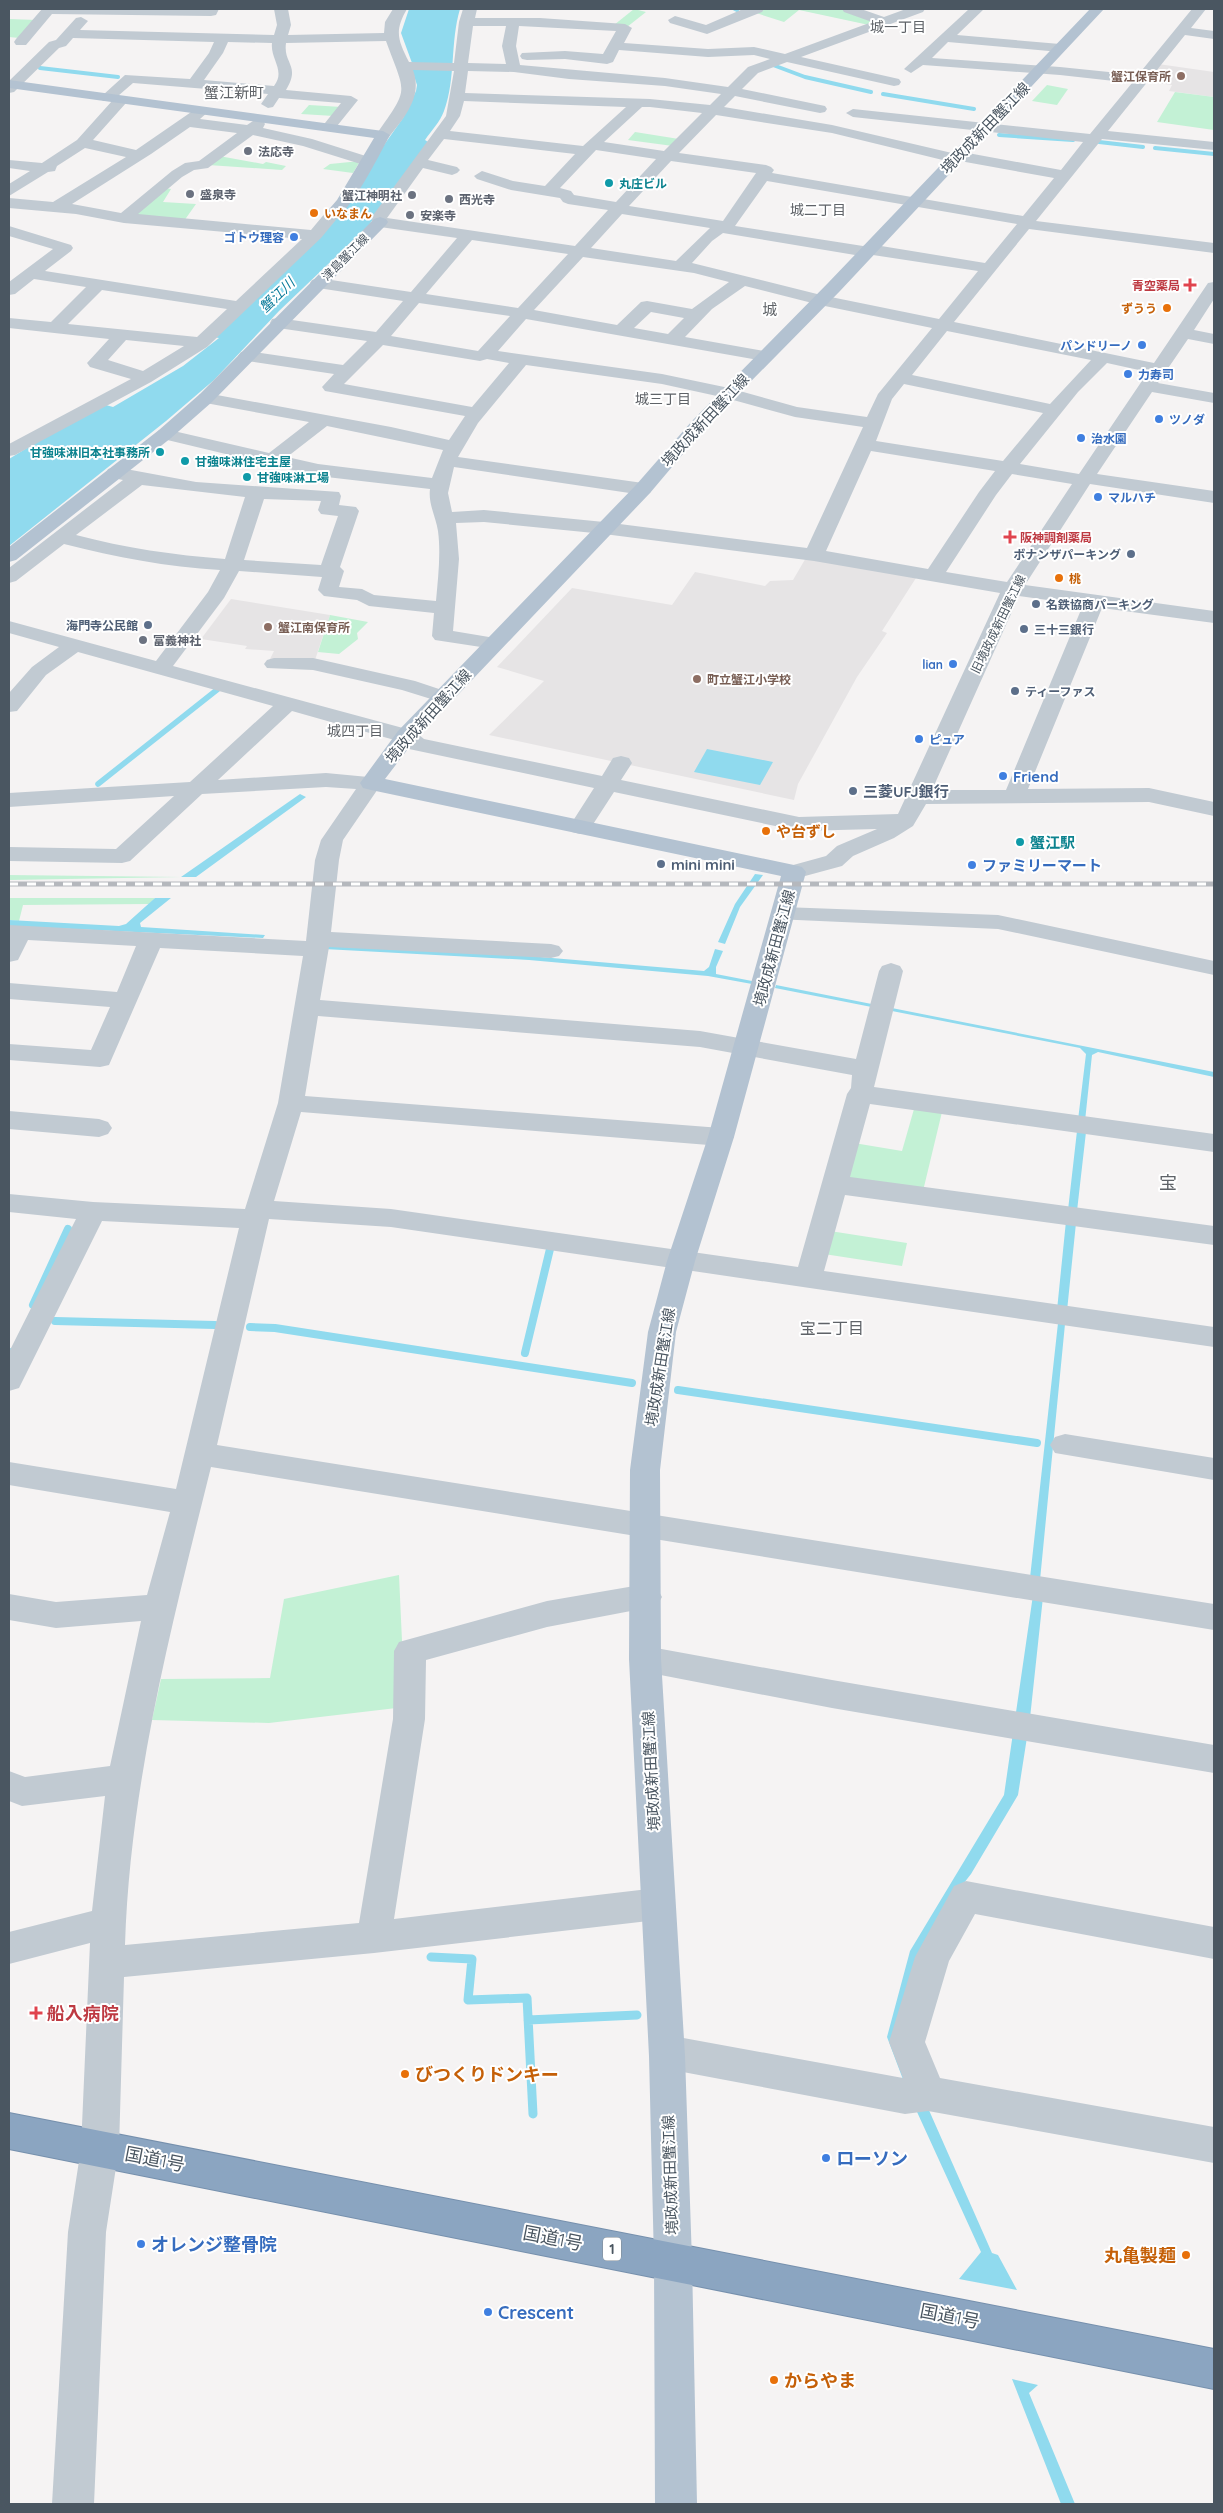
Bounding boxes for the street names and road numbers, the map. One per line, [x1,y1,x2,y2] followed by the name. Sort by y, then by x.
[936,78,1034,178] street label: 境政成新田蟹江線
[318,230,372,284] street label: 津島蟹江線
[657,370,753,470] street label: 境政成新田蟹江線
[968,572,1028,676] street label: 旧境政成新田蟹江線
[381,665,475,767] street label: 境政成新田蟹江線
[749,888,799,1008] street label: 境政成新田蟹江線
[641,1306,679,1428] street label: 境政成新田蟹江線
[638,1711,664,1831] street label: 境政成新田蟹江線
[658,2115,682,2235] street label: 境政成新田蟹江線
[123,2142,187,2176] street label: 国道1号
[521,2221,585,2255] street label: 国道1号
[603,2238,621,2260] road number: 1
[918,2299,982,2333] street label: 国道1号

